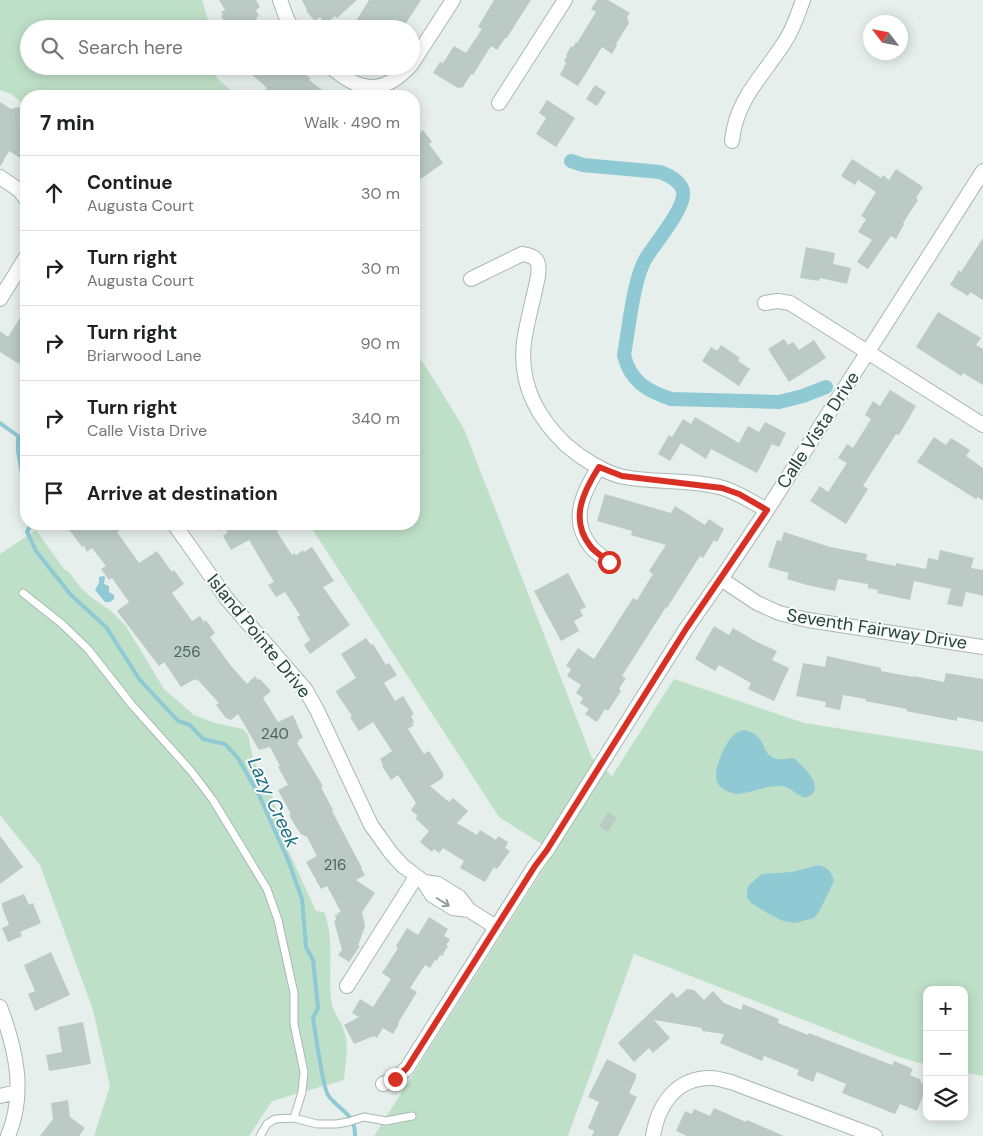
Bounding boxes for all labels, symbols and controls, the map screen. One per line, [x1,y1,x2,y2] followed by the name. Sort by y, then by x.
[863,15,908,60] north arrow
[20,20,420,75] search box
[38,34,66,62] icon: search
[78,35,183,60] text: Search here
[40,109,95,137] text: 7 min
[304,112,400,133] text: Walk · 490 m
[87,170,173,195] text: Continue
[40,179,68,207] icon: ahead
[361,183,400,204] text: 30 m
[87,195,194,216] text: Augusta Court
[87,245,177,270] text: Turn right
[40,254,68,282] icon: right
[361,258,400,279] text: 30 m
[87,270,194,291] text: Augusta Court
[87,320,177,345] text: Turn right
[40,329,68,357] icon: right
[360,333,400,354] text: 90 m
[87,345,202,366] text: Briarwood Lane
[771,367,865,493] street label: Calle Vista Drive
[87,395,177,420] text: Turn right
[40,404,68,432] icon: right
[351,408,400,429] text: 340 m
[87,420,207,441] text: Calle Vista Drive
[40,479,68,507] icon: arrive
[87,481,278,506] text: Arrive at destination
[598,551,621,574] route start
[201,569,317,703] street label: Island Pointe Drive
[785,603,969,655] street label: Seventh Fairway Drive
[173,642,201,662] house number: 256
[261,724,289,744] house number: 240
[242,753,306,852] water label: Lazy Creek
[324,855,346,875] house number: 216
[435,897,449,907] one-way arrow
[923,986,968,1121] map controls
[923,986,968,1031] button: +
[923,1031,968,1076] button: −
[384,1068,407,1091] route end
[923,1076,968,1121] button: layers

